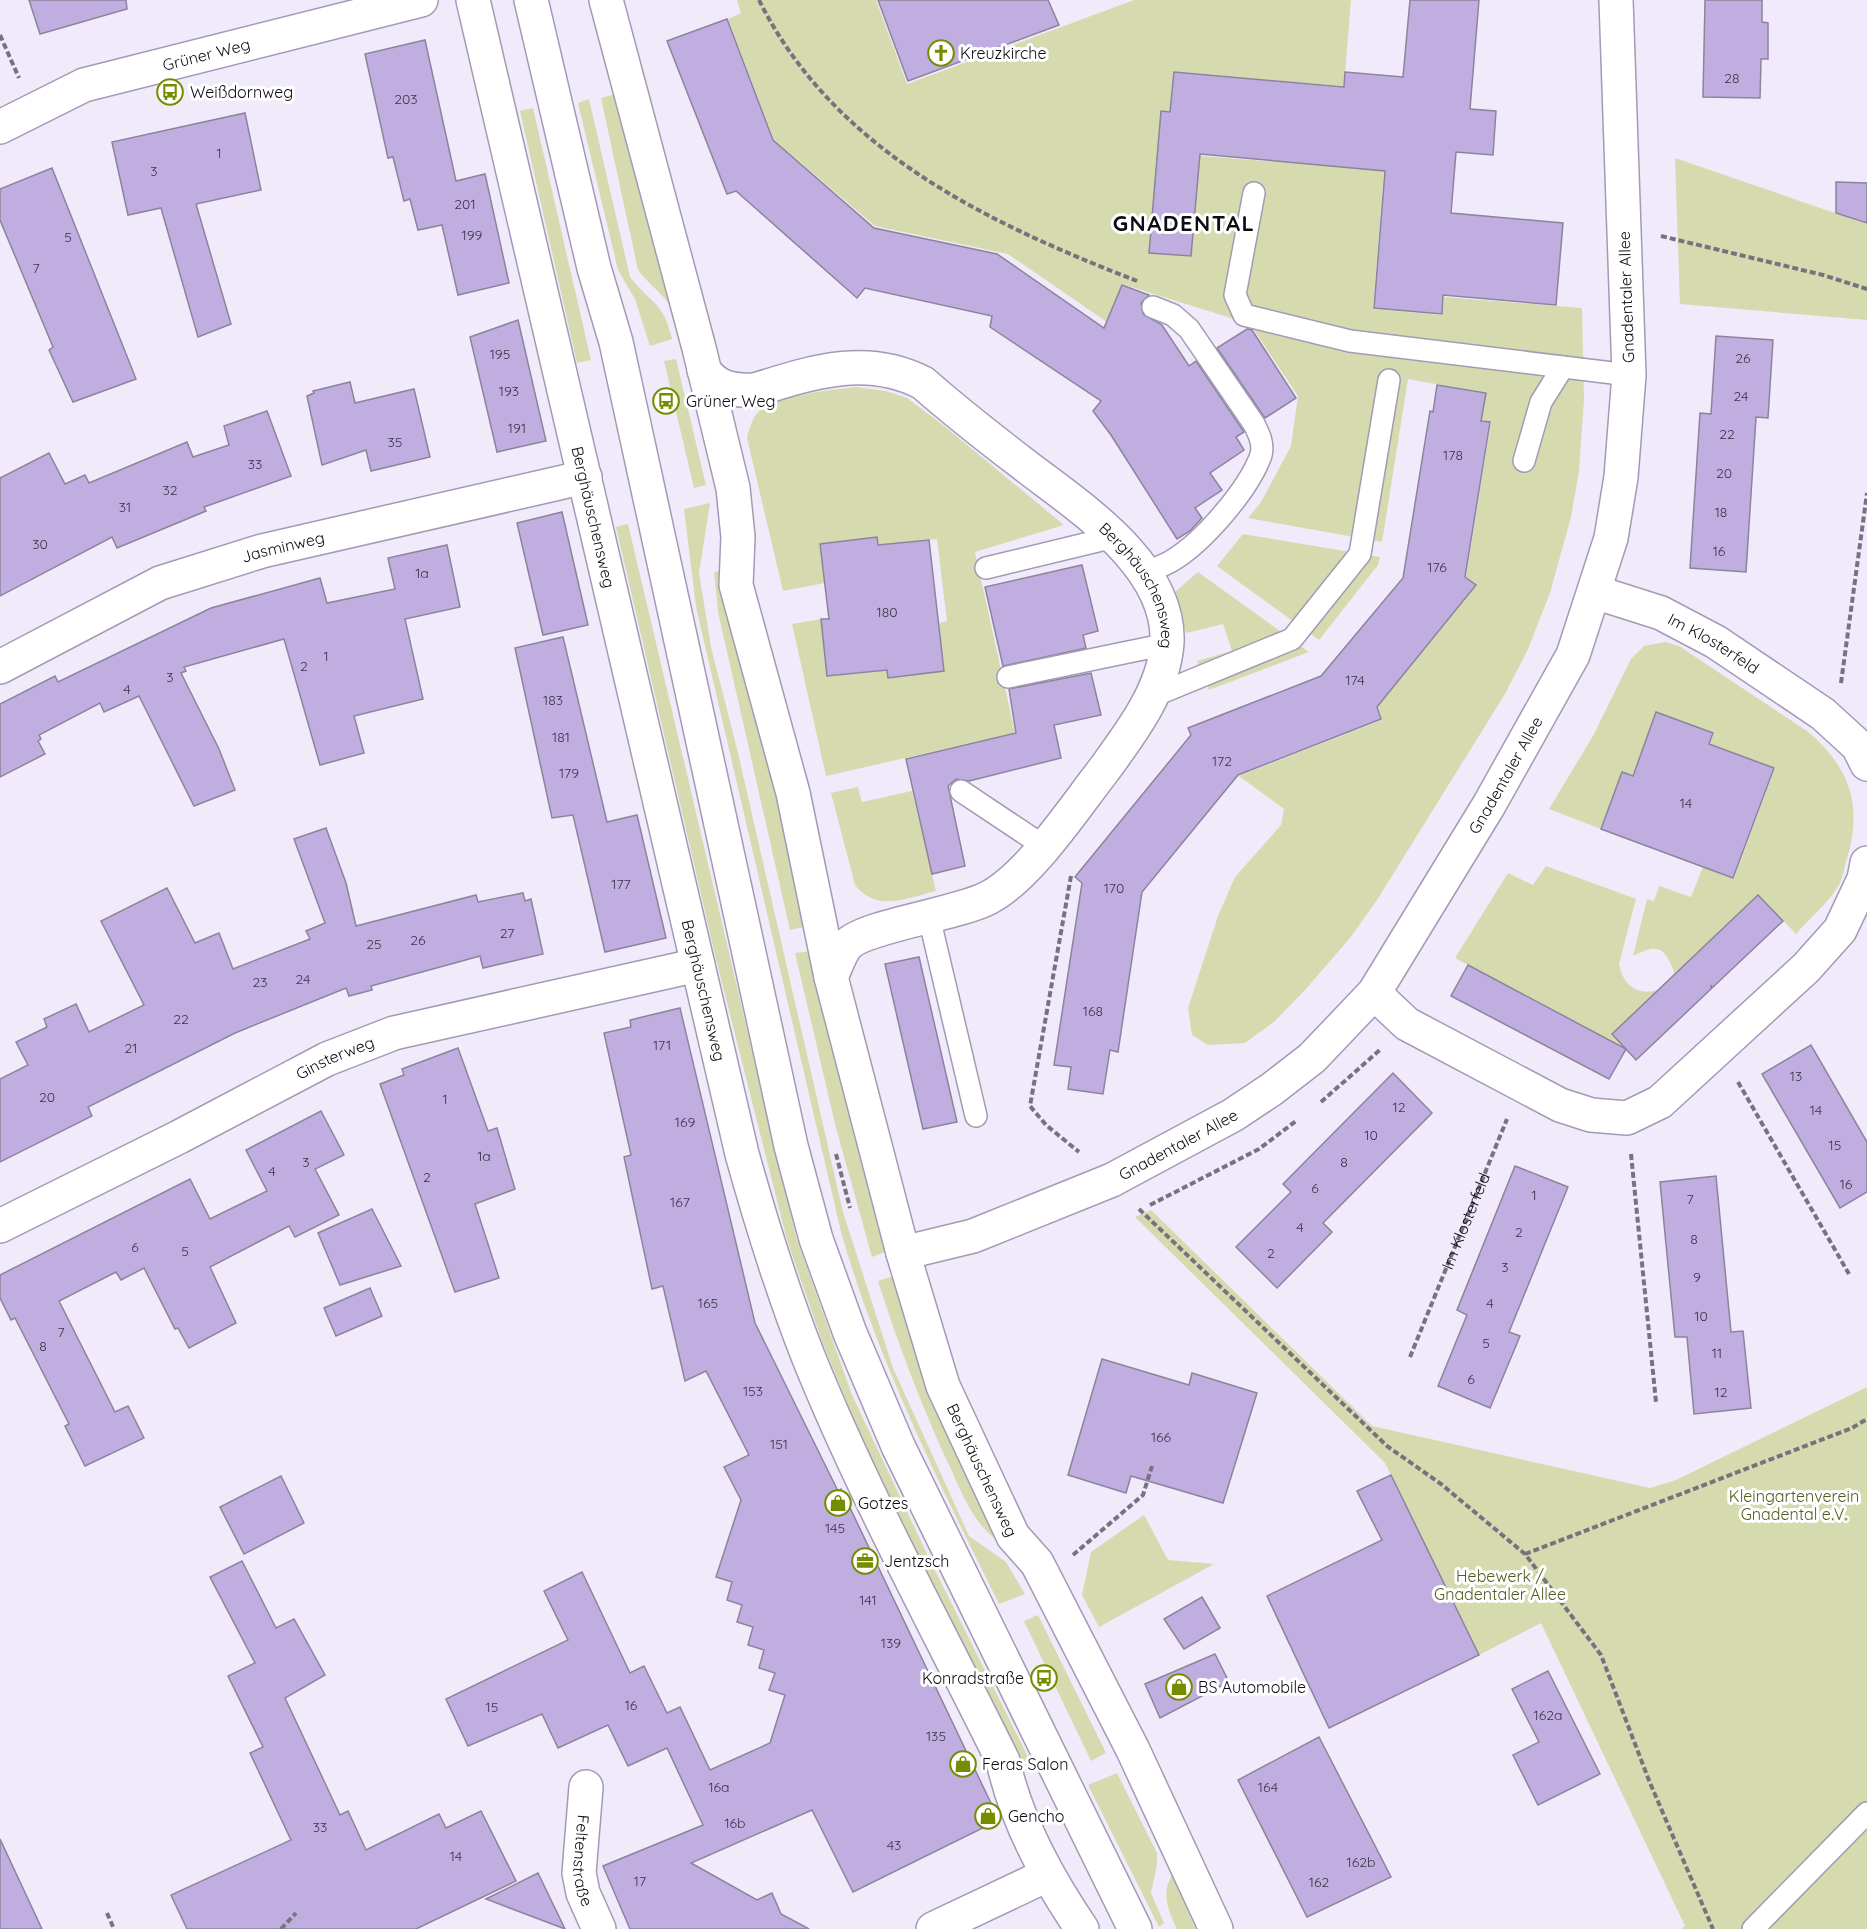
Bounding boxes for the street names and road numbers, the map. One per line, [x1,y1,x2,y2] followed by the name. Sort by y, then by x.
[160,34,252,75] street label: Grüner Weg
[1614,231,1638,363] street label: Gnadentaler Allee
[567,444,620,590] street label: Berghäuschensweg
[1095,518,1177,649] street label: Berghäuschensweg
[239,527,326,567] street label: Jasminweg
[1665,609,1763,678] street label: Im Klosterfeld
[1464,713,1547,837] street label: Gnadentaler Allee
[678,918,730,1063] street label: Berghäuschensweg
[292,1032,377,1084] street label: Ginsterweg
[1115,1104,1241,1185] street label: Gnadentaler Allee
[1437,1170,1494,1272] street label: Im Klosterfeld
[943,1400,1022,1540] street label: Berghäuschensweg
[569,1814,598,1909] street label: Feltenstraße

